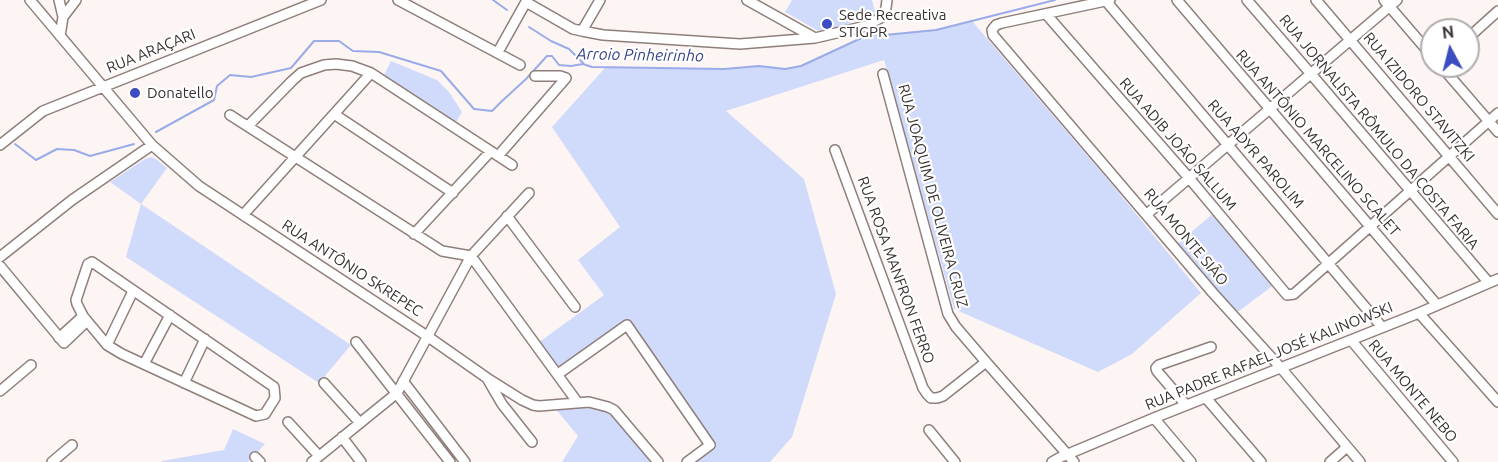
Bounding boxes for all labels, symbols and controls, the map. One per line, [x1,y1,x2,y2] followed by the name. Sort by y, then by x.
[839,6,946,41] place label: Sede Recreativa STIGPR
[1275,11,1483,253] street label: RUA JORNALISTA RÔMULO DA COSTA FARIA
[820,17,834,31] marker: Sede Recreativa STIGPR
[1420,18,1480,78] north arrow
[104,25,198,77] street label: RUA ARAÇARI
[1360,29,1478,165] street label: RUA IZIDORO STAVITZKI
[576,44,704,66] water label: Arroio Pinheirinho
[1232,46,1404,240] street label: RUA ANTÔNIO MARCELINO SCALET
[1116,74,1240,214] street label: RUA ADIB JOÃO SALLUM
[894,82,972,310] street label: RUA JOAQUIM DE OLIVEIRA CRUZ
[147,84,213,102] place label: Donatello
[128,86,142,100] marker: Donatello
[1204,96,1308,212] street label: RUA ADYR PAROLIM
[854,174,938,366] street label: RUA ROSA MANFRON FERRO
[1140,185,1232,289] street label: RUA MONTE SIÃO
[278,216,426,320] street label: RUA ANTÔNIO SKREPEC
[1143,298,1395,414] street label: RUA PADRE RAFAEL JOSÉ KALINOWSKI
[1365,336,1461,446] street label: RUA MONTE NEBO

